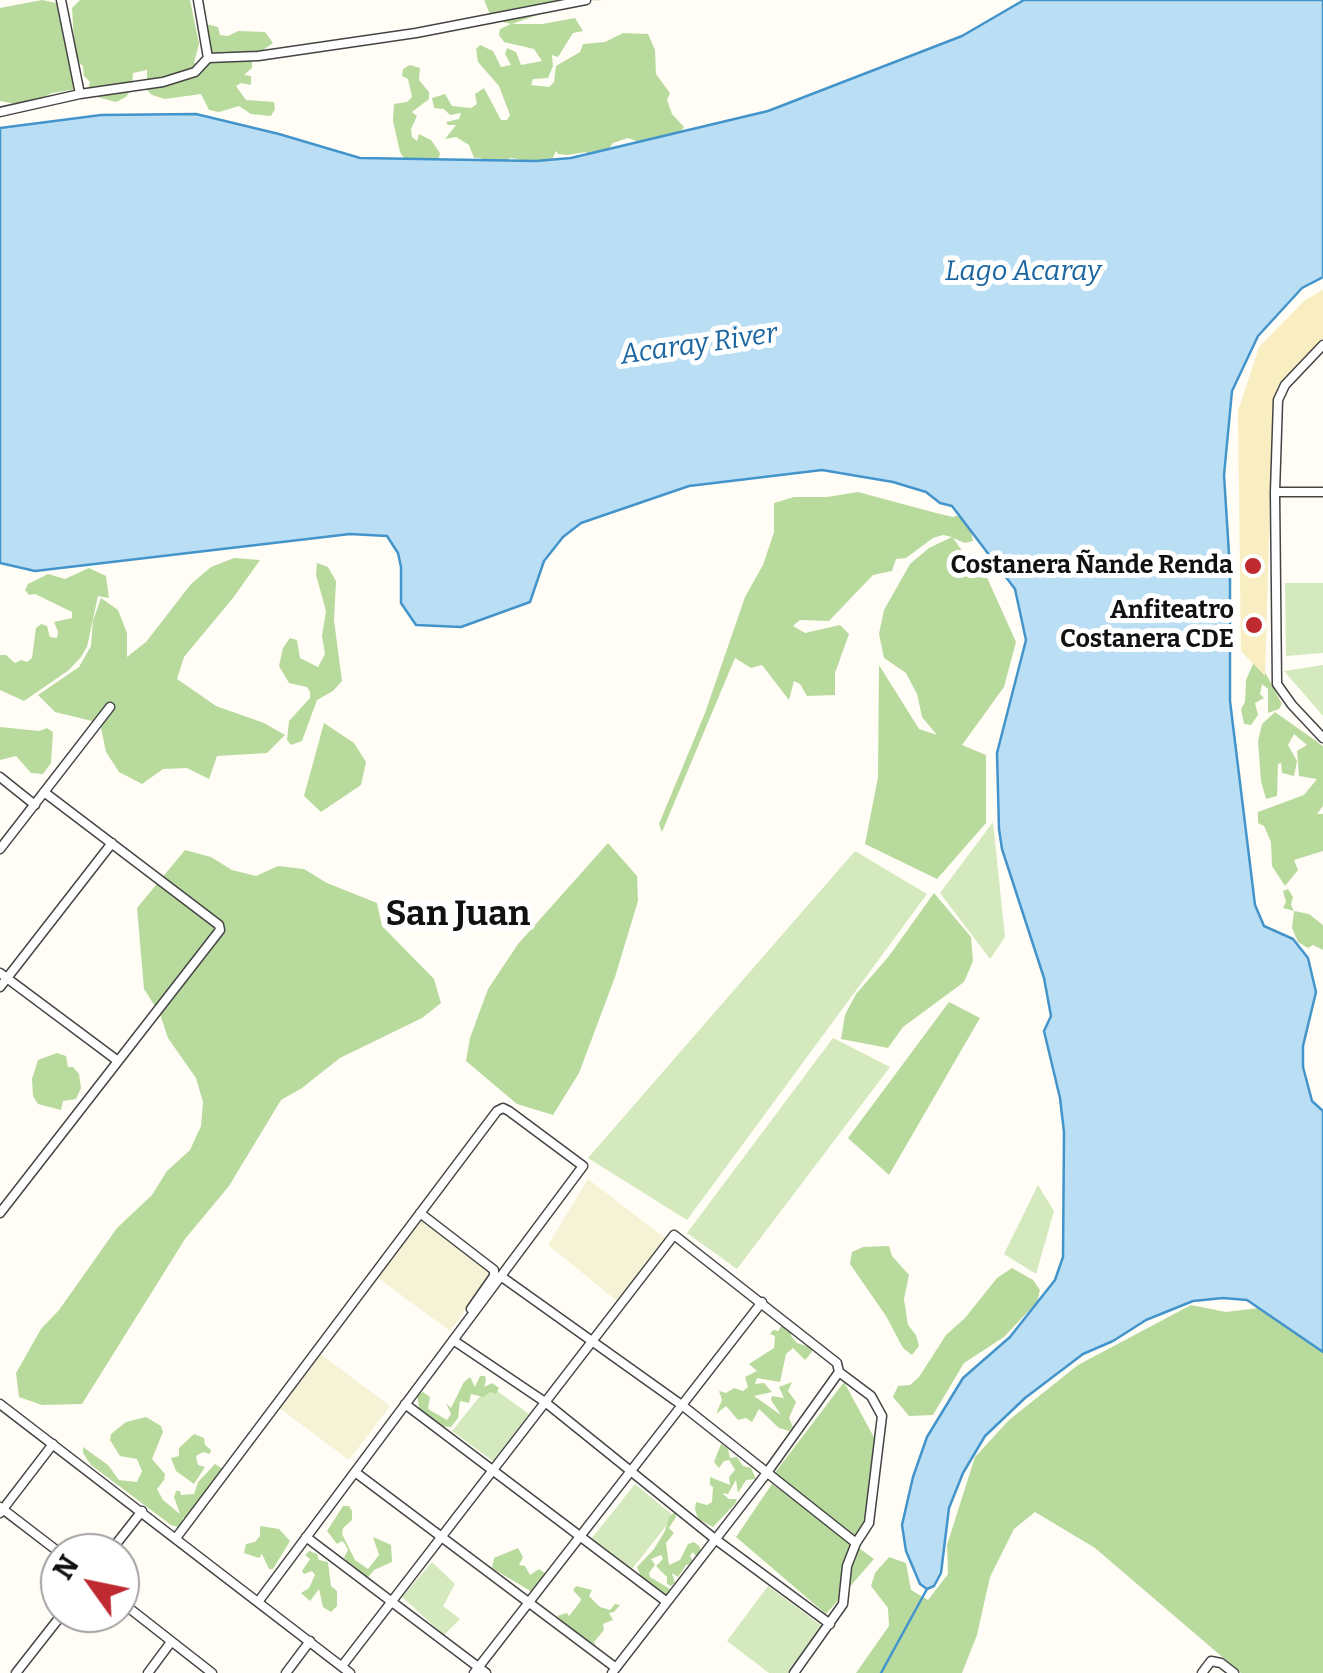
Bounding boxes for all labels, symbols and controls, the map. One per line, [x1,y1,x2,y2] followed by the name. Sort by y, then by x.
[945,255,1101,289] water label: Lago Acaray
[618,317,780,373] water label: Acaray River
[951,551,1233,581] place label: Costanera Ñande Renda
[1242,555,1264,577] marker: Costanera Ñande Renda
[1060,596,1234,655] place label: Anfiteatro Costanera CDE
[1243,614,1265,636] marker: Anfiteatro Costanera CDE
[386,894,530,936] district label: San Juan
[40,1533,140,1633] north arrow
[46,1549,86,1586] text: N

